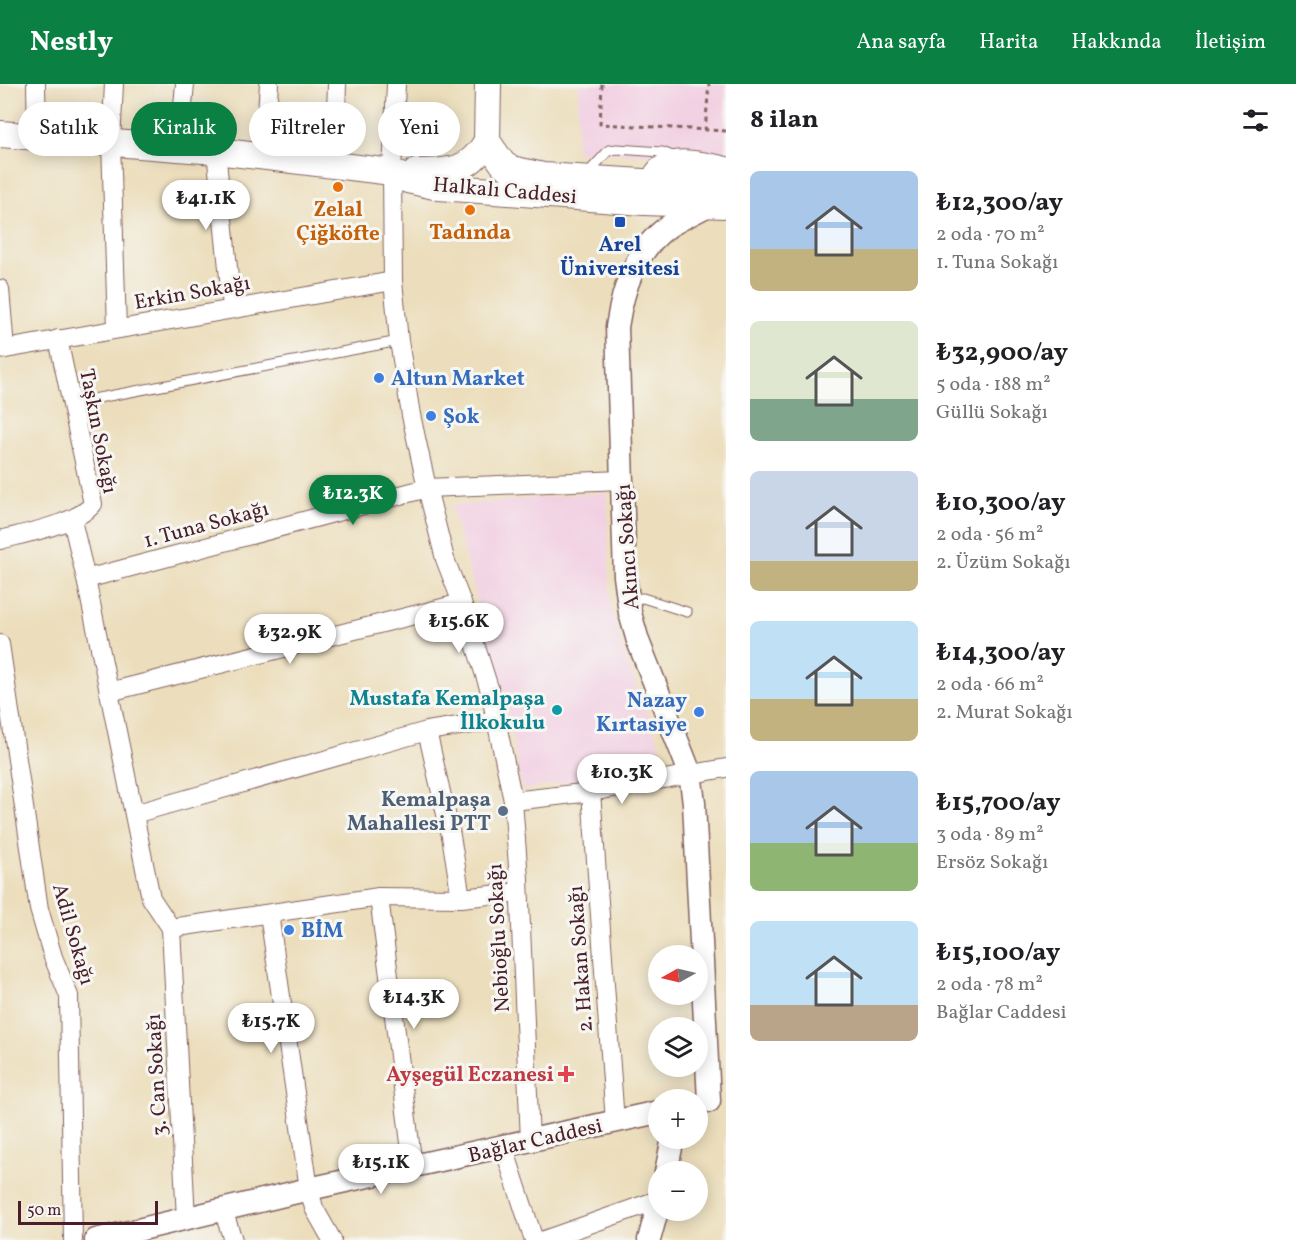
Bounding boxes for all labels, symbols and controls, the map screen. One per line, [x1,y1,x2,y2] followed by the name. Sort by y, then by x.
[30,23,113,62] text: Nestly
[856,28,946,57] text: Ana sayfa
[979,28,1038,57] text: Harita
[1071,28,1162,57] text: Hakkında
[1195,28,1266,57] text: İletişim
[18,102,119,156] chip: Satılık
[131,102,237,156] chip: Kiralık
[249,102,366,156] chip: Filtreler
[378,102,460,156] chip: Yeni
[750,102,819,138] text: 8 ilan
[1239,104,1272,137] icon: filters
[432,171,578,212] street label: Halkalı Caddesi
[157,180,255,231] pin: ₺41.1K
[331,180,345,194] marker: Zelal Çiğköfte
[176,185,236,213] text: ₺41.1K
[936,185,1063,221] text: ₺12,300/ay
[798,195,870,267] icon: home
[296,196,380,249] place label: Zelal Çiğköfte
[463,203,477,217] marker: Tadında
[613,215,627,229] marker: Arel Üniversitesi
[429,219,511,248] place label: Tadında
[936,221,1045,249] text: 2 oda · 70 m²
[560,231,680,284] place label: Arel Üniversitesi
[936,249,1058,277] text: 1. Tuna Sokağı
[132,269,253,318] street label: Erkin Sokağı
[936,335,1068,371] text: ₺32,900/ay
[798,345,870,417] icon: home
[391,365,525,394] place label: Altun Market
[71,366,124,496] street label: Taşkın Sokağı
[372,371,386,385] marker: Altun Market
[936,371,1051,399] text: 5 oda · 188 m²
[936,399,1048,427] text: Güllü Sokağı
[443,403,480,432] place label: Şok
[424,409,438,423] marker: Şok
[304,475,402,526] pin: ₺12.3K
[323,480,383,508] text: ₺12.3K
[610,483,647,611] street label: Akıncı Sokağı
[936,485,1066,521] text: ₺10,300/ay
[141,495,272,556] street label: 1. Tuna Sokağı
[798,495,870,567] icon: home
[936,521,1043,549] text: 2 oda · 56 m²
[936,549,1071,577] text: 2. Üzüm Sokağı
[410,603,508,654] pin: ₺15.6K
[429,608,489,636] text: ₺15.6K
[241,614,339,665] pin: ₺32.9K
[258,619,322,647] text: ₺32.9K
[936,635,1065,671] text: ₺14,300/ay
[798,645,870,717] icon: home
[936,671,1044,699] text: 2 oda · 66 m²
[350,685,545,738] place label: Mustafa Kemalpaşa İlkokulu
[596,687,687,740] place label: Nazay Kırtasiye
[936,699,1073,727] text: 2. Murat Sokağı
[550,703,564,717] marker: Mustafa Kemalpaşa İlkokulu
[692,705,706,719] marker: Nazay Kırtasiye
[573,754,671,805] pin: ₺10.3K
[591,759,653,787] text: ₺10.3K
[936,785,1061,821] text: ₺15,700/ay
[347,786,491,839] place label: Kemalpaşa Mahallesi PTT
[798,795,870,867] icon: home
[496,804,510,818] marker: Kemalpaşa Mahallesi PTT
[936,821,1044,849] text: 3 oda · 89 m²
[936,849,1048,877] text: Ersöz Sokağı
[481,863,518,1013] street label: Nebioğlu Sokağı
[44,880,101,989] street label: Adil Sokağı
[562,885,601,1033] street label: 2. Hakan Sokağı
[301,917,343,946] place label: BİM
[282,923,296,937] marker: BİM
[936,935,1060,971] text: ₺15,100/ay
[648,945,708,1005] north arrow
[648,945,708,1221] map controls
[798,945,870,1017] icon: home
[936,971,1043,999] text: 2 oda · 78 m²
[365,979,463,1030] pin: ₺14.3K
[383,984,445,1012] text: ₺14.3K
[936,999,1067,1027] text: Bağlar Caddesi
[222,1003,320,1054] pin: ₺15.7K
[242,1008,300,1036] text: ₺15.7K
[140,1013,175,1137] street label: 3. Can Sokağı
[648,1017,708,1077] button: layers
[386,1061,554,1090] place label: Ayşegül Eczanesi
[559,1067,573,1081] marker: Ayşegül Eczanesi
[648,1089,708,1149] button: +
[465,1112,605,1171] street label: Bağlar Caddesi
[332,1144,430,1195] pin: ₺15.1K
[352,1149,410,1177] text: ₺15.1K
[648,1161,708,1221] button: −
[18,1198,158,1226] scale bar
[27,1200,61,1222] text: 50 m

